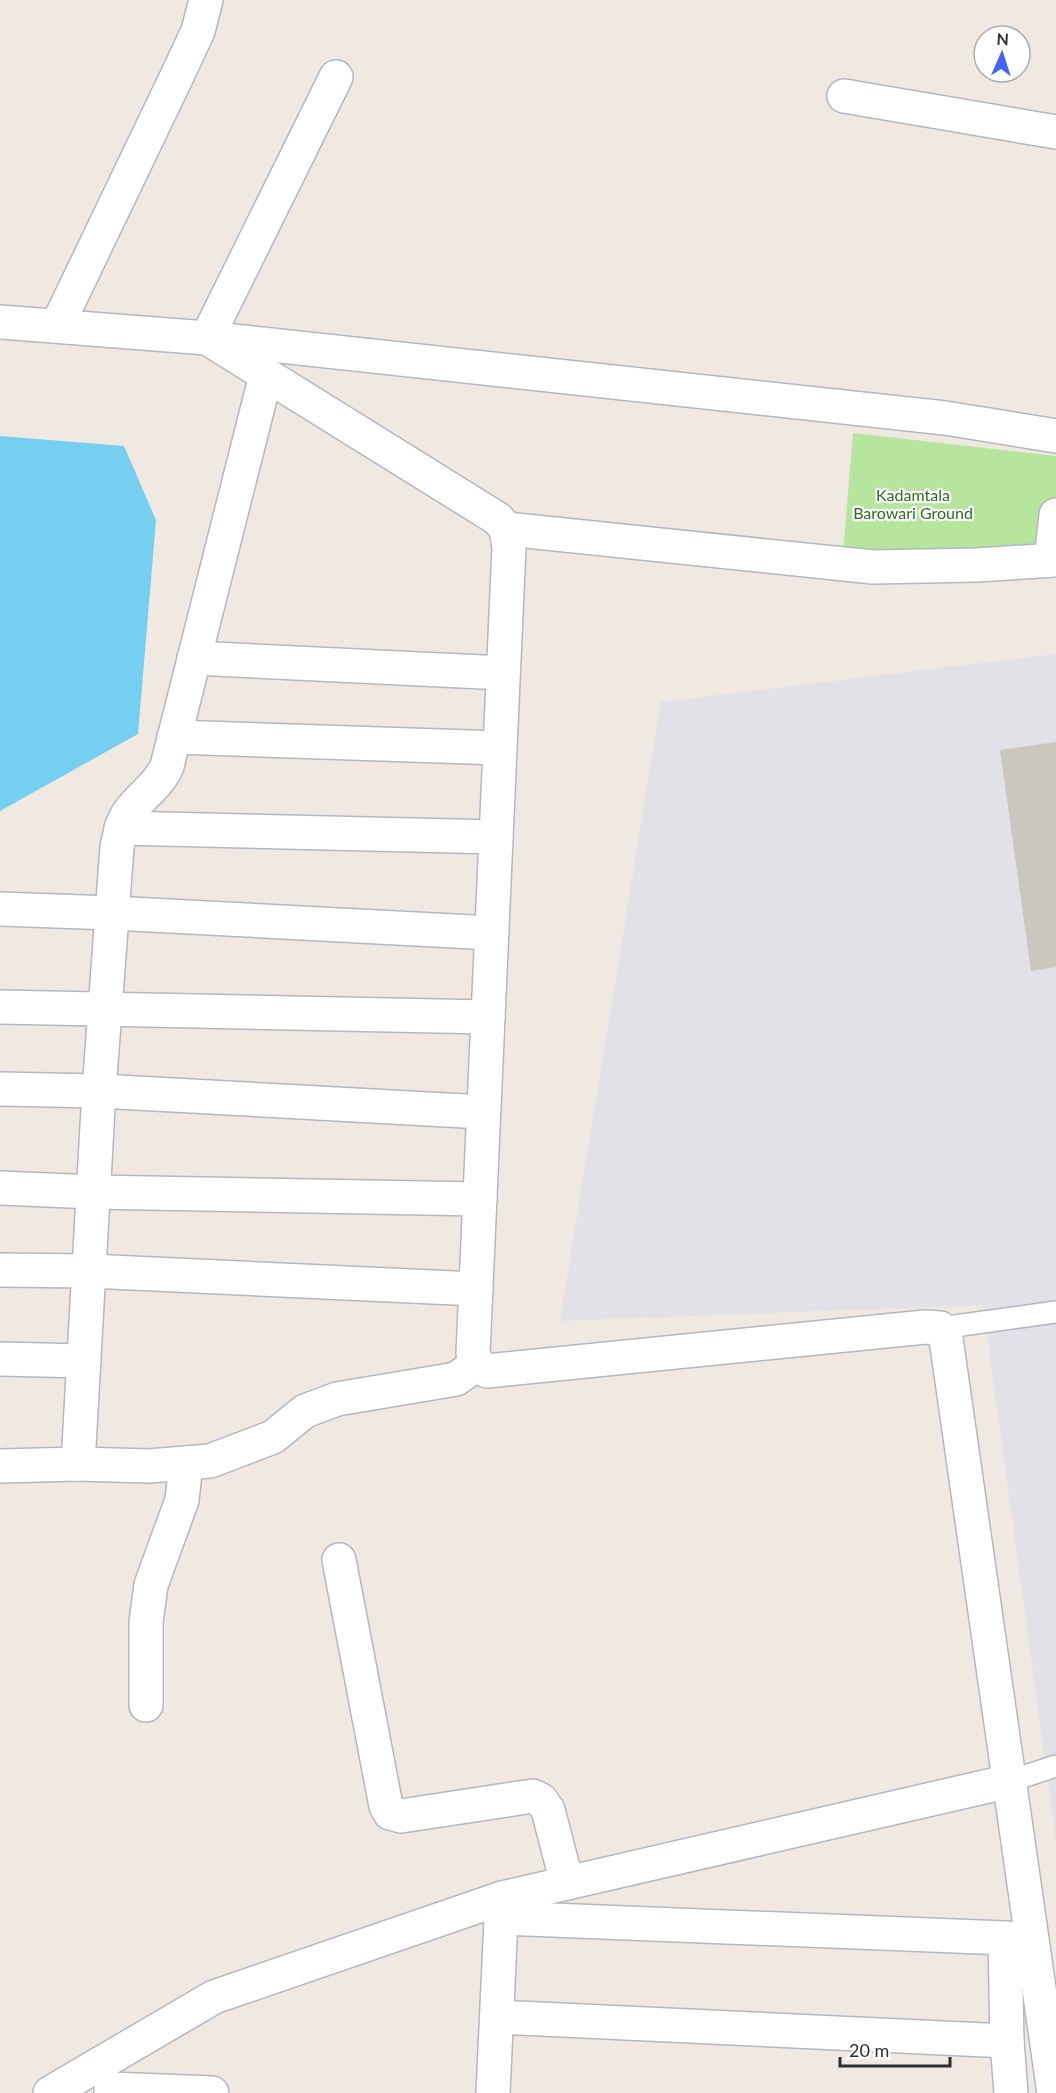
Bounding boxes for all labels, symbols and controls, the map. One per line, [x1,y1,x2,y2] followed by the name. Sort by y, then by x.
[972,24,1032,84] north arrow
[996,29,1009,48] text: N
[853,485,973,522] park label: Kadamtala Barowari Ground
[840,2030,950,2068] scale bar
[849,2039,889,2061] text: 20 m

